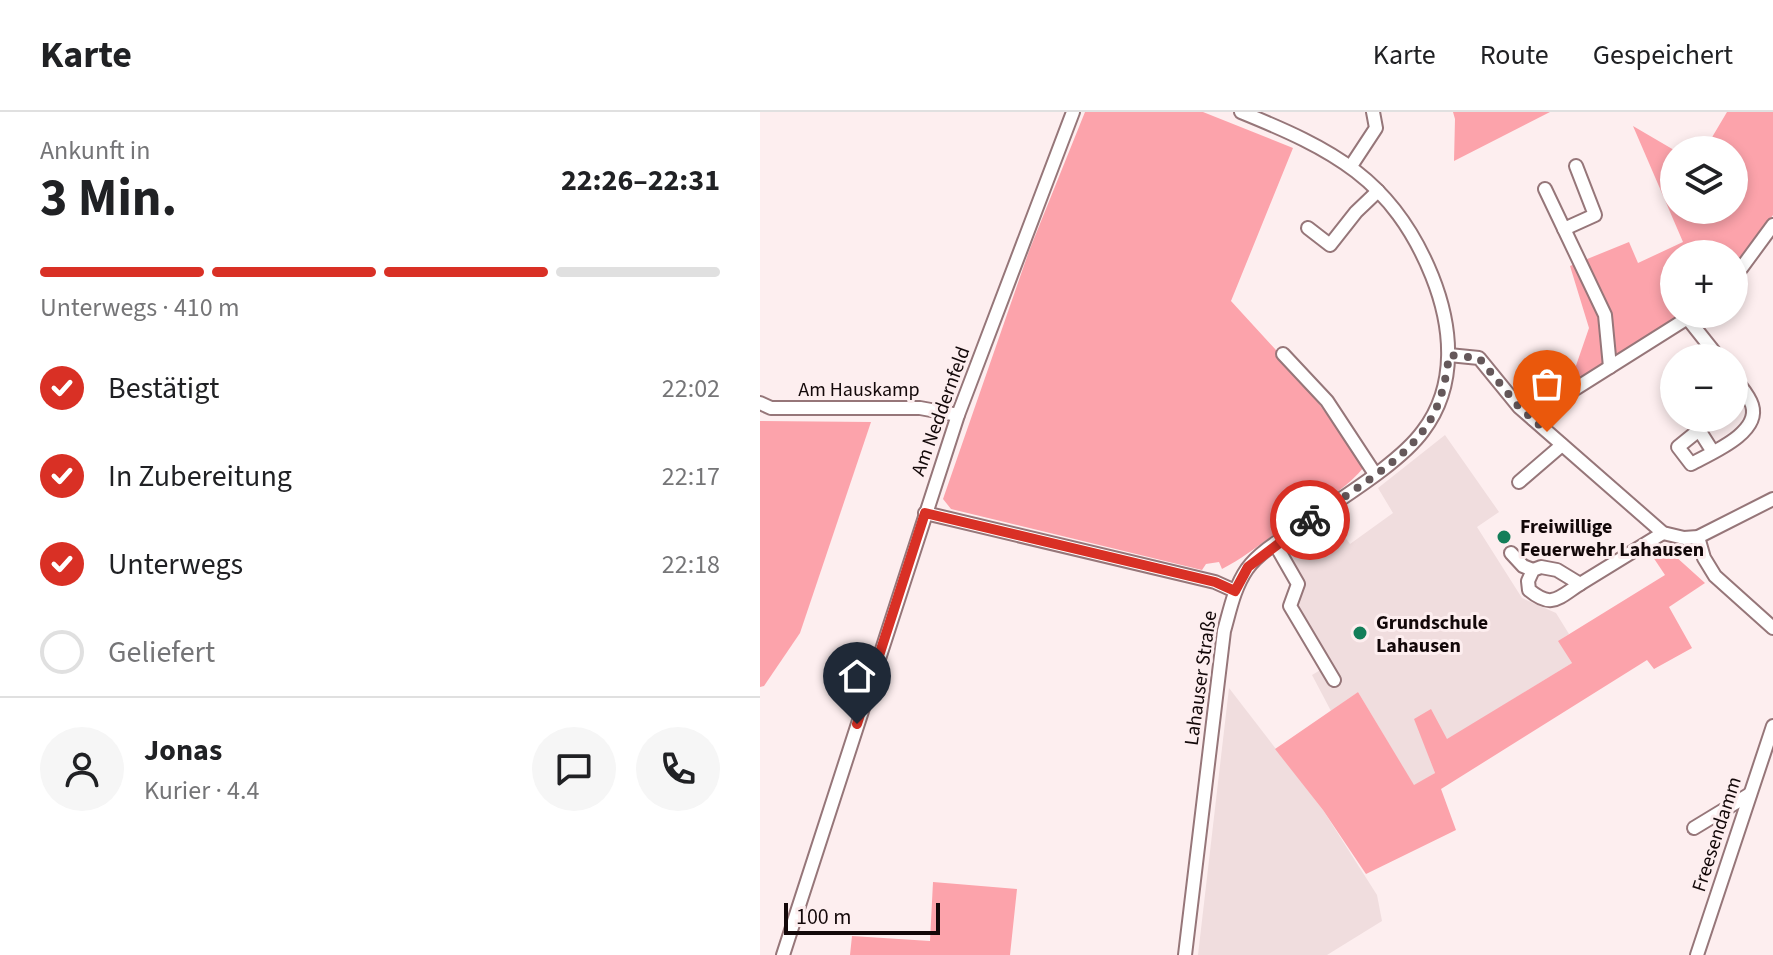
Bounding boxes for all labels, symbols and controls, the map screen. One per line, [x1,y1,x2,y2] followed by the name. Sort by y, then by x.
[40,28,132,82] text: Karte
[1373,35,1436,75] text: Karte
[1480,35,1549,75] text: Route
[1593,35,1733,75] text: Gespeichert
[40,132,150,169] text: Ankunft in
[1660,136,1748,432] map controls
[1660,136,1748,224] button: layers
[561,159,720,202] text: 22:26–22:31
[40,162,177,236] text: 3 Min.
[1660,240,1748,328] button: +
[40,289,239,326] text: Unterwegs · 410 m
[905,343,977,480] street label: Am Neddernfeld
[1660,344,1748,432] button: −
[1513,350,1581,432] pin
[1525,362,1569,406] icon: bag
[40,366,84,410] icon: check
[108,367,219,410] text: Bestätigt
[662,370,720,407] text: 22:02
[798,376,920,404] street label: Am Hauskamp
[40,454,84,498] icon: check
[108,455,292,498] text: In Zubereitung
[662,458,720,495] text: 22:17
[1270,480,1350,560] courier
[1288,498,1332,542] icon: bike
[1520,513,1704,564] place label: Freiwillige Feuerwehr Lahausen
[1495,528,1513,546] marker: Freiwillige Feuerwehr Lahausen
[40,542,84,586] icon: check
[108,543,243,586] text: Unterwegs
[662,546,720,583] text: 22:18
[1178,609,1224,747] street label: Lahauser Straße
[1376,609,1488,660] place label: Grundschule Lahausen
[1351,624,1369,642] marker: Grundschule Lahausen
[108,631,215,674] text: Geliefert
[823,642,891,724] pin
[835,654,879,698] icon: home
[40,727,124,811] button: person
[532,727,616,811] button: chat
[636,727,720,811] button: phone
[144,729,222,772] text: Jonas
[144,772,259,809] text: Kurier · 4.4
[1685,773,1749,896] street label: Freesendamm
[784,899,940,935] scale bar
[796,901,851,933] text: 100 m

